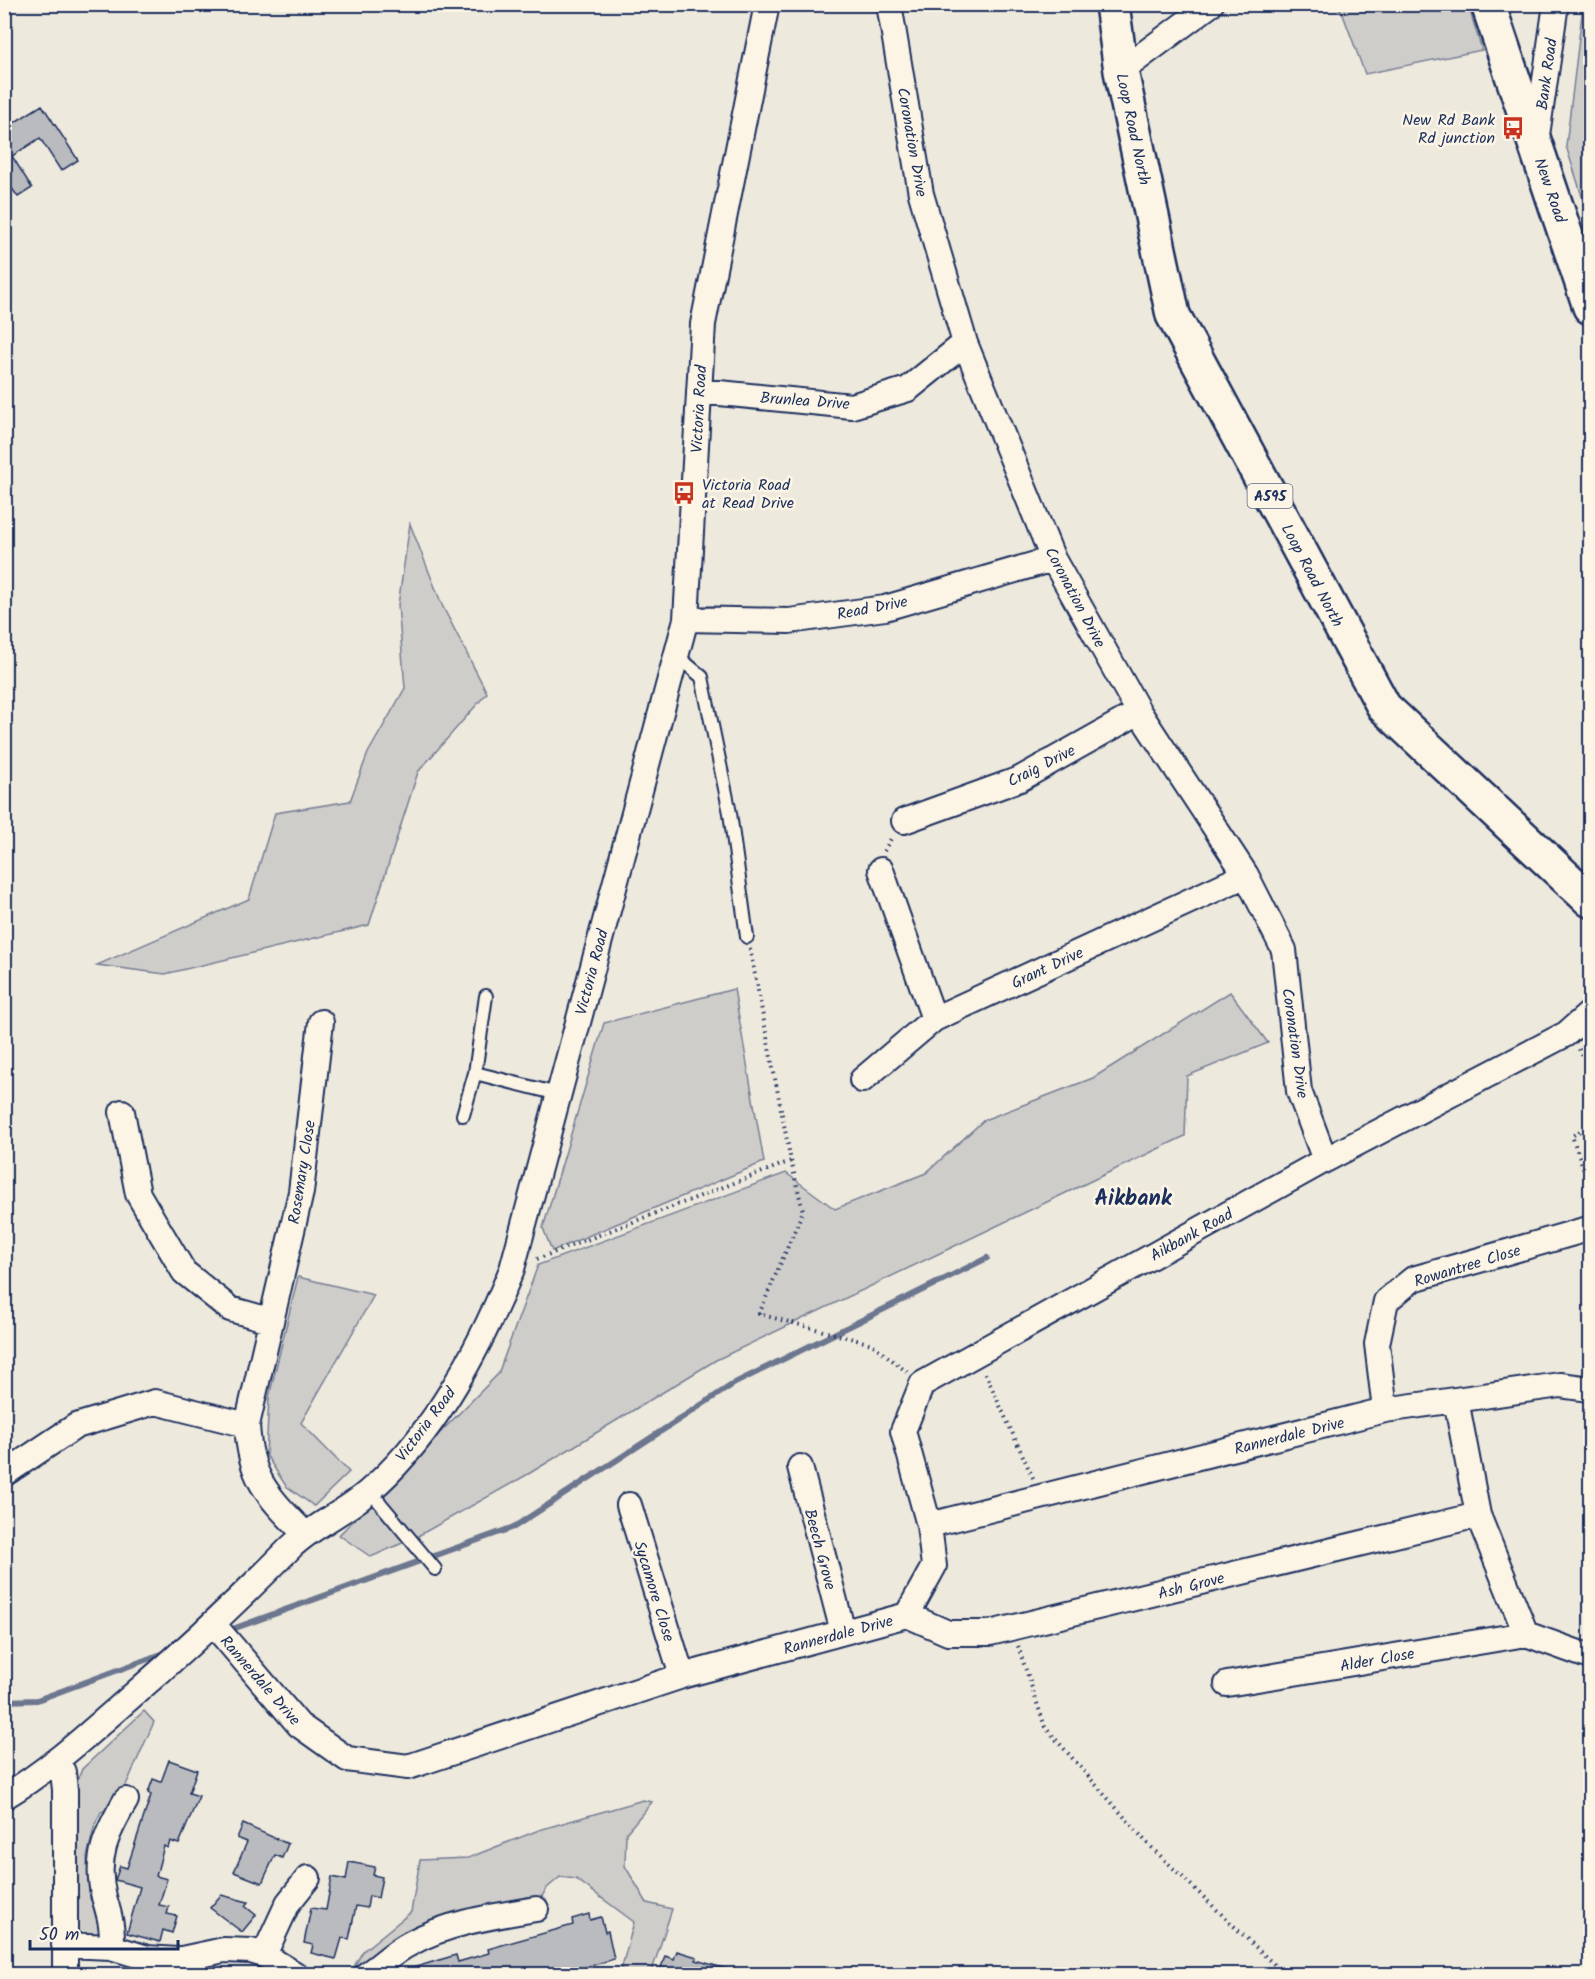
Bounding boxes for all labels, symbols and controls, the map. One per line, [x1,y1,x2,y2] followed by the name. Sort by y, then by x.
[1530,36,1565,112] street label: Bank Road
[1108,71,1157,188] street label: Loop Road North
[890,85,933,199] street label: Coronation Drive
[1402,108,1495,151] place label: New Rd Bank Rd junction
[1500,115,1526,141] bus stop icon: New Rd Bank Rd junction
[1527,155,1573,227] street label: New Road
[685,363,714,454] street label: Victoria Road
[759,386,851,417] street label: Brunlea Drive
[702,473,794,516] place label: Victoria Road at Read Drive
[671,480,697,506] bus stop icon: Victoria Road at Read Drive
[1248,484,1292,508] road number: A595
[1274,520,1349,632] street label: Loop Road North
[1038,543,1112,653] street label: Coronation Drive
[835,589,910,628] street label: Read Drive
[1003,738,1080,794] street label: Craig Drive
[569,926,616,1018] street label: Victoria Road
[1007,941,1088,996] street label: Grant Drive
[1274,987,1315,1100] street label: Coronation Drive
[282,1119,323,1226] street label: Rosemary Close
[1094,1182,1173,1217] district label: Aikbank
[1146,1202,1239,1268] street label: Aikbank Road
[1411,1238,1524,1295] street label: Rowantree Close
[390,1381,463,1468] street label: Victoria Road
[1232,1411,1347,1462] street label: Rannerdale Drive
[797,1506,842,1593] street label: Beech Grove
[626,1538,681,1645] street label: Sycamore Close
[1155,1566,1227,1607] street label: Ash Grove
[781,1609,896,1662] street label: Rannerdale Drive
[213,1630,306,1732] street label: Rannerdale Drive
[1338,1642,1417,1679] street label: Alder Close
[30,1913,178,1951] scale bar
[39,1921,79,1950] text: 50 m

